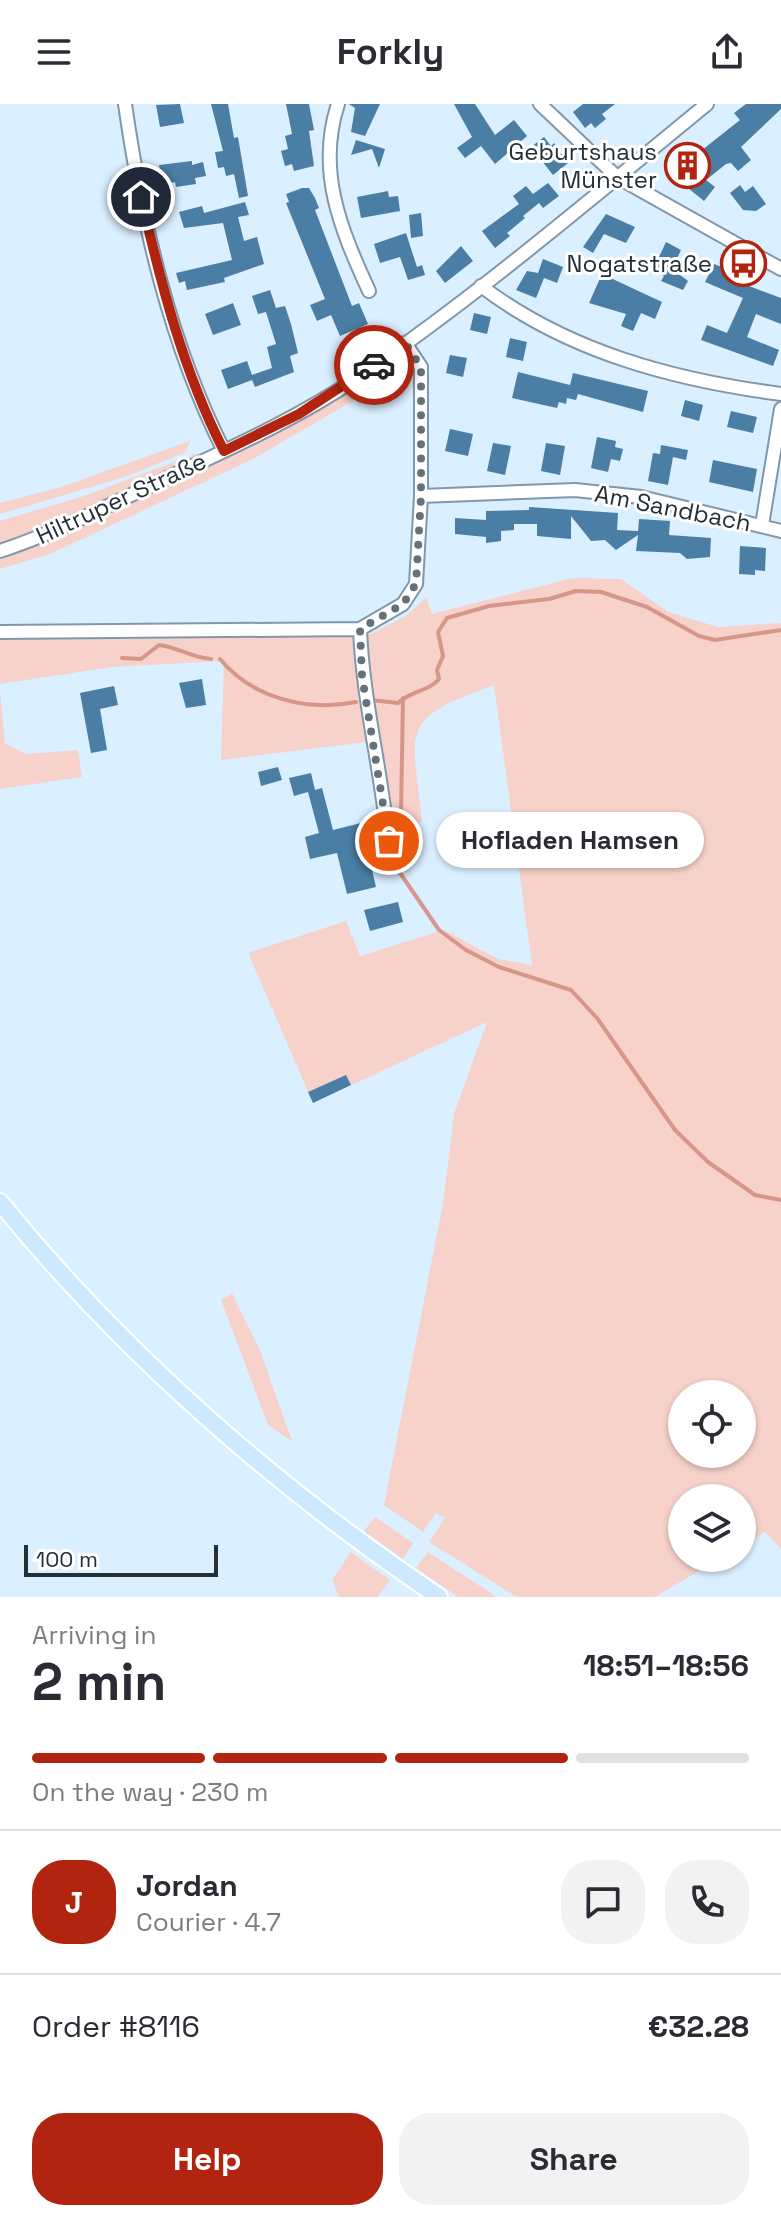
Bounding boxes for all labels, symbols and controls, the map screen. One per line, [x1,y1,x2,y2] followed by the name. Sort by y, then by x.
[337,29,444,75] text: Forkly
[32,30,76,74] icon: menu
[705,30,749,74] icon: share
[509,136,657,195] place label: Geburtshaus Münster
[664,141,712,189] building icon: Geburtshaus Münster
[107,163,175,231] pin
[119,175,163,219] icon: home
[719,239,767,287] bus stop icon: Nogatstraße
[567,248,712,279] place label: Nogatstraße
[334,325,414,405] courier
[352,343,396,387] icon: car
[31,445,211,551] street label: Hiltruper Straße
[592,478,754,538] street label: Am Sandbach
[355,807,423,875] pin
[437,813,705,869] callout: Hofladen Hamsen
[367,819,411,863] icon: bag
[461,823,679,857] text: Hofladen Hamsen
[668,1380,756,1572] map controls
[668,1380,756,1468] button: locate
[668,1484,756,1572] button: layers
[24,1541,218,1577] scale bar
[36,1545,98,1573] text: 100 m
[32,1618,156,1652] text: Arriving in
[583,1646,749,1685] text: 18:51–18:56
[32,1649,166,1715] text: 2 min
[32,1775,268,1809] text: On the way · 230 m
[561,1860,645,1944] button: chat
[665,1860,749,1944] button: phone
[136,1866,238,1905] text: Jordan
[65,1883,83,1922] text: J
[136,1905,281,1939] text: Courier · 4.7
[32,2007,200,2046] text: Order #8116
[648,2007,749,2046] text: €32.28
[32,2113,383,2205] button: Help
[399,2113,749,2205] button: Share

